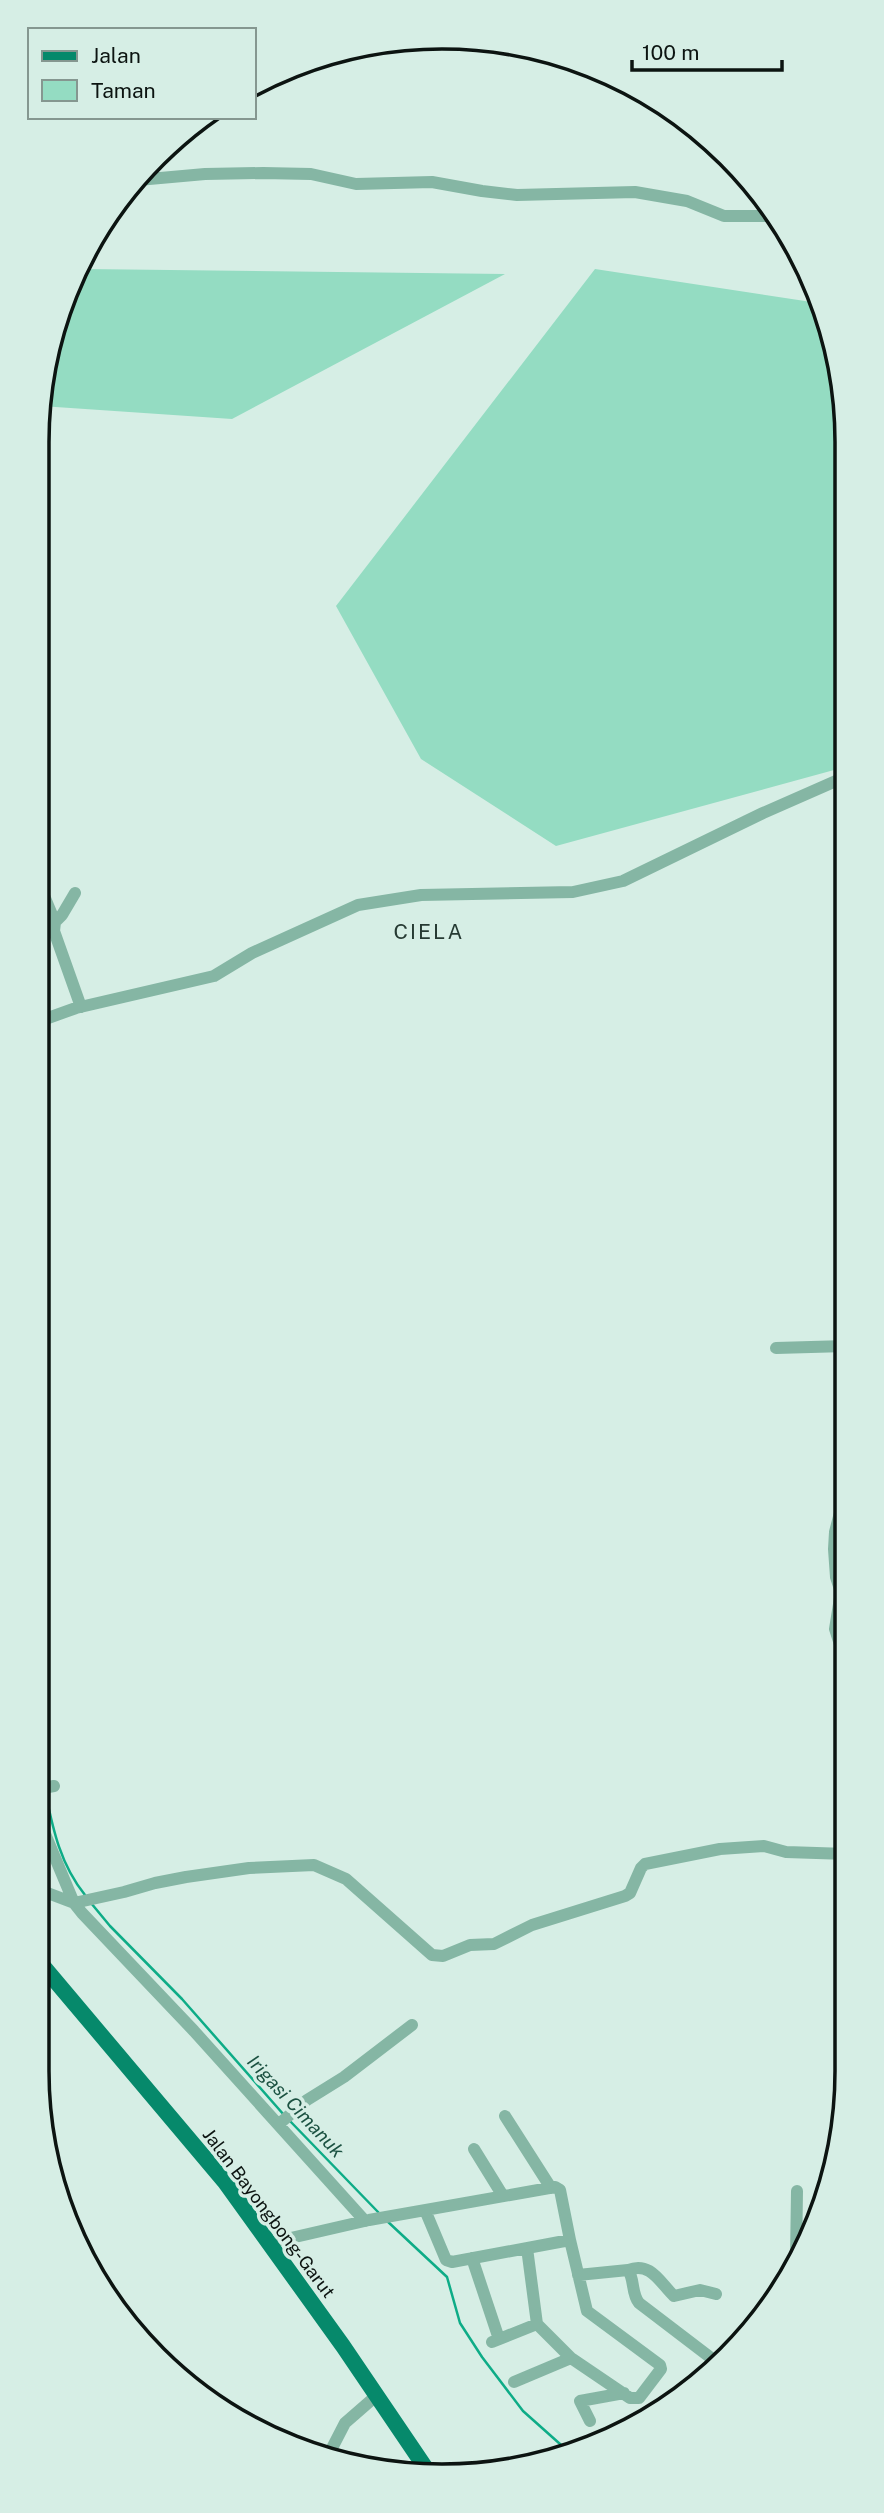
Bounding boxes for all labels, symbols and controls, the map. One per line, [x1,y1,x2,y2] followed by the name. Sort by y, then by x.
[28,28,256,119] legend
[632,28,782,72] scale bar
[642,40,699,65] text: 100 m
[91,43,141,68] text: Jalan
[91,78,156,103] text: Taman
[394,919,464,944] district label: CIELA
[243,2050,349,2162] water label: Irigasi Cimanuk
[199,2124,339,2302] street label: Jalan Bayongbong-Garut

